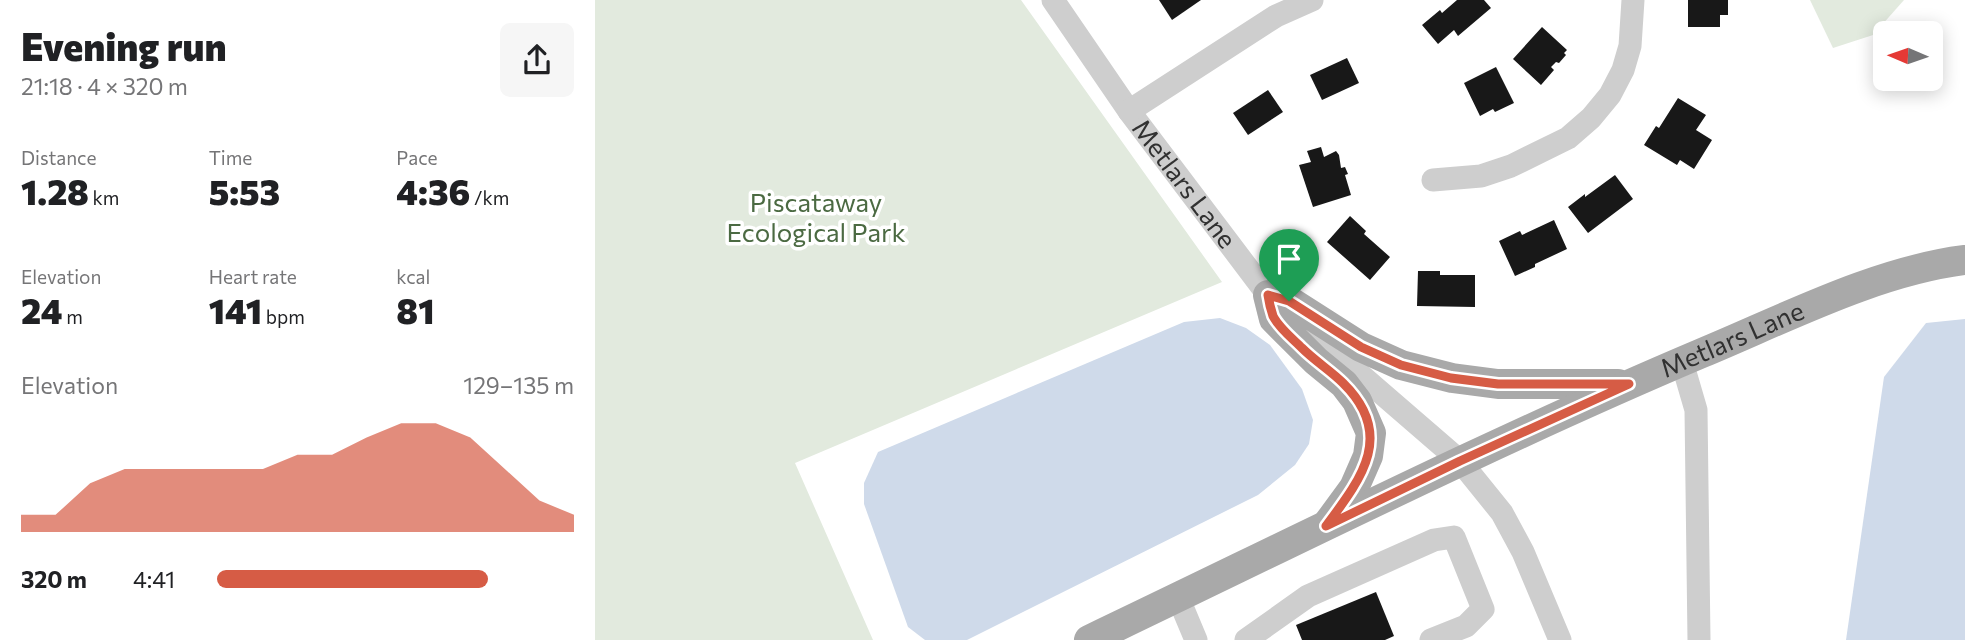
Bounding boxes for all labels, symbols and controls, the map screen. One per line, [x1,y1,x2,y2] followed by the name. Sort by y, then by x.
[1873,21,1943,91] north arrow
[1873,21,1943,91] map controls
[21,22,227,69] text: Evening run
[500,23,574,97] button: share
[21,72,188,100] text: 21:18 · 4 × 320 m
[1127,113,1244,254] street label: Metlars Lane
[21,146,97,169] text: Distance
[209,146,252,169] text: Time
[396,146,438,169] text: Pace
[21,169,89,212] text: 1.28
[209,169,280,212] text: 5:53
[396,169,470,212] text: 4:36
[89,186,119,209] text: km
[470,186,509,209] text: /km
[726,186,906,247] park label: Piscataway Ecological Park
[1259,229,1319,301] pin
[1270,240,1308,278] icon: arrive
[21,265,101,288] text: Elevation
[209,265,297,288] text: Heart rate
[396,265,430,288] text: kcal
[21,288,63,331] text: 24
[209,288,262,331] text: 141
[396,288,435,331] text: 81
[1655,294,1808,383] street label: Metlars Lane
[63,305,83,328] text: m
[262,305,305,328] text: bpm
[21,371,118,399] text: Elevation
[463,371,574,399] text: 129–135 m
[21,565,87,593] text: 320 m
[133,565,175,593] text: 4:41

